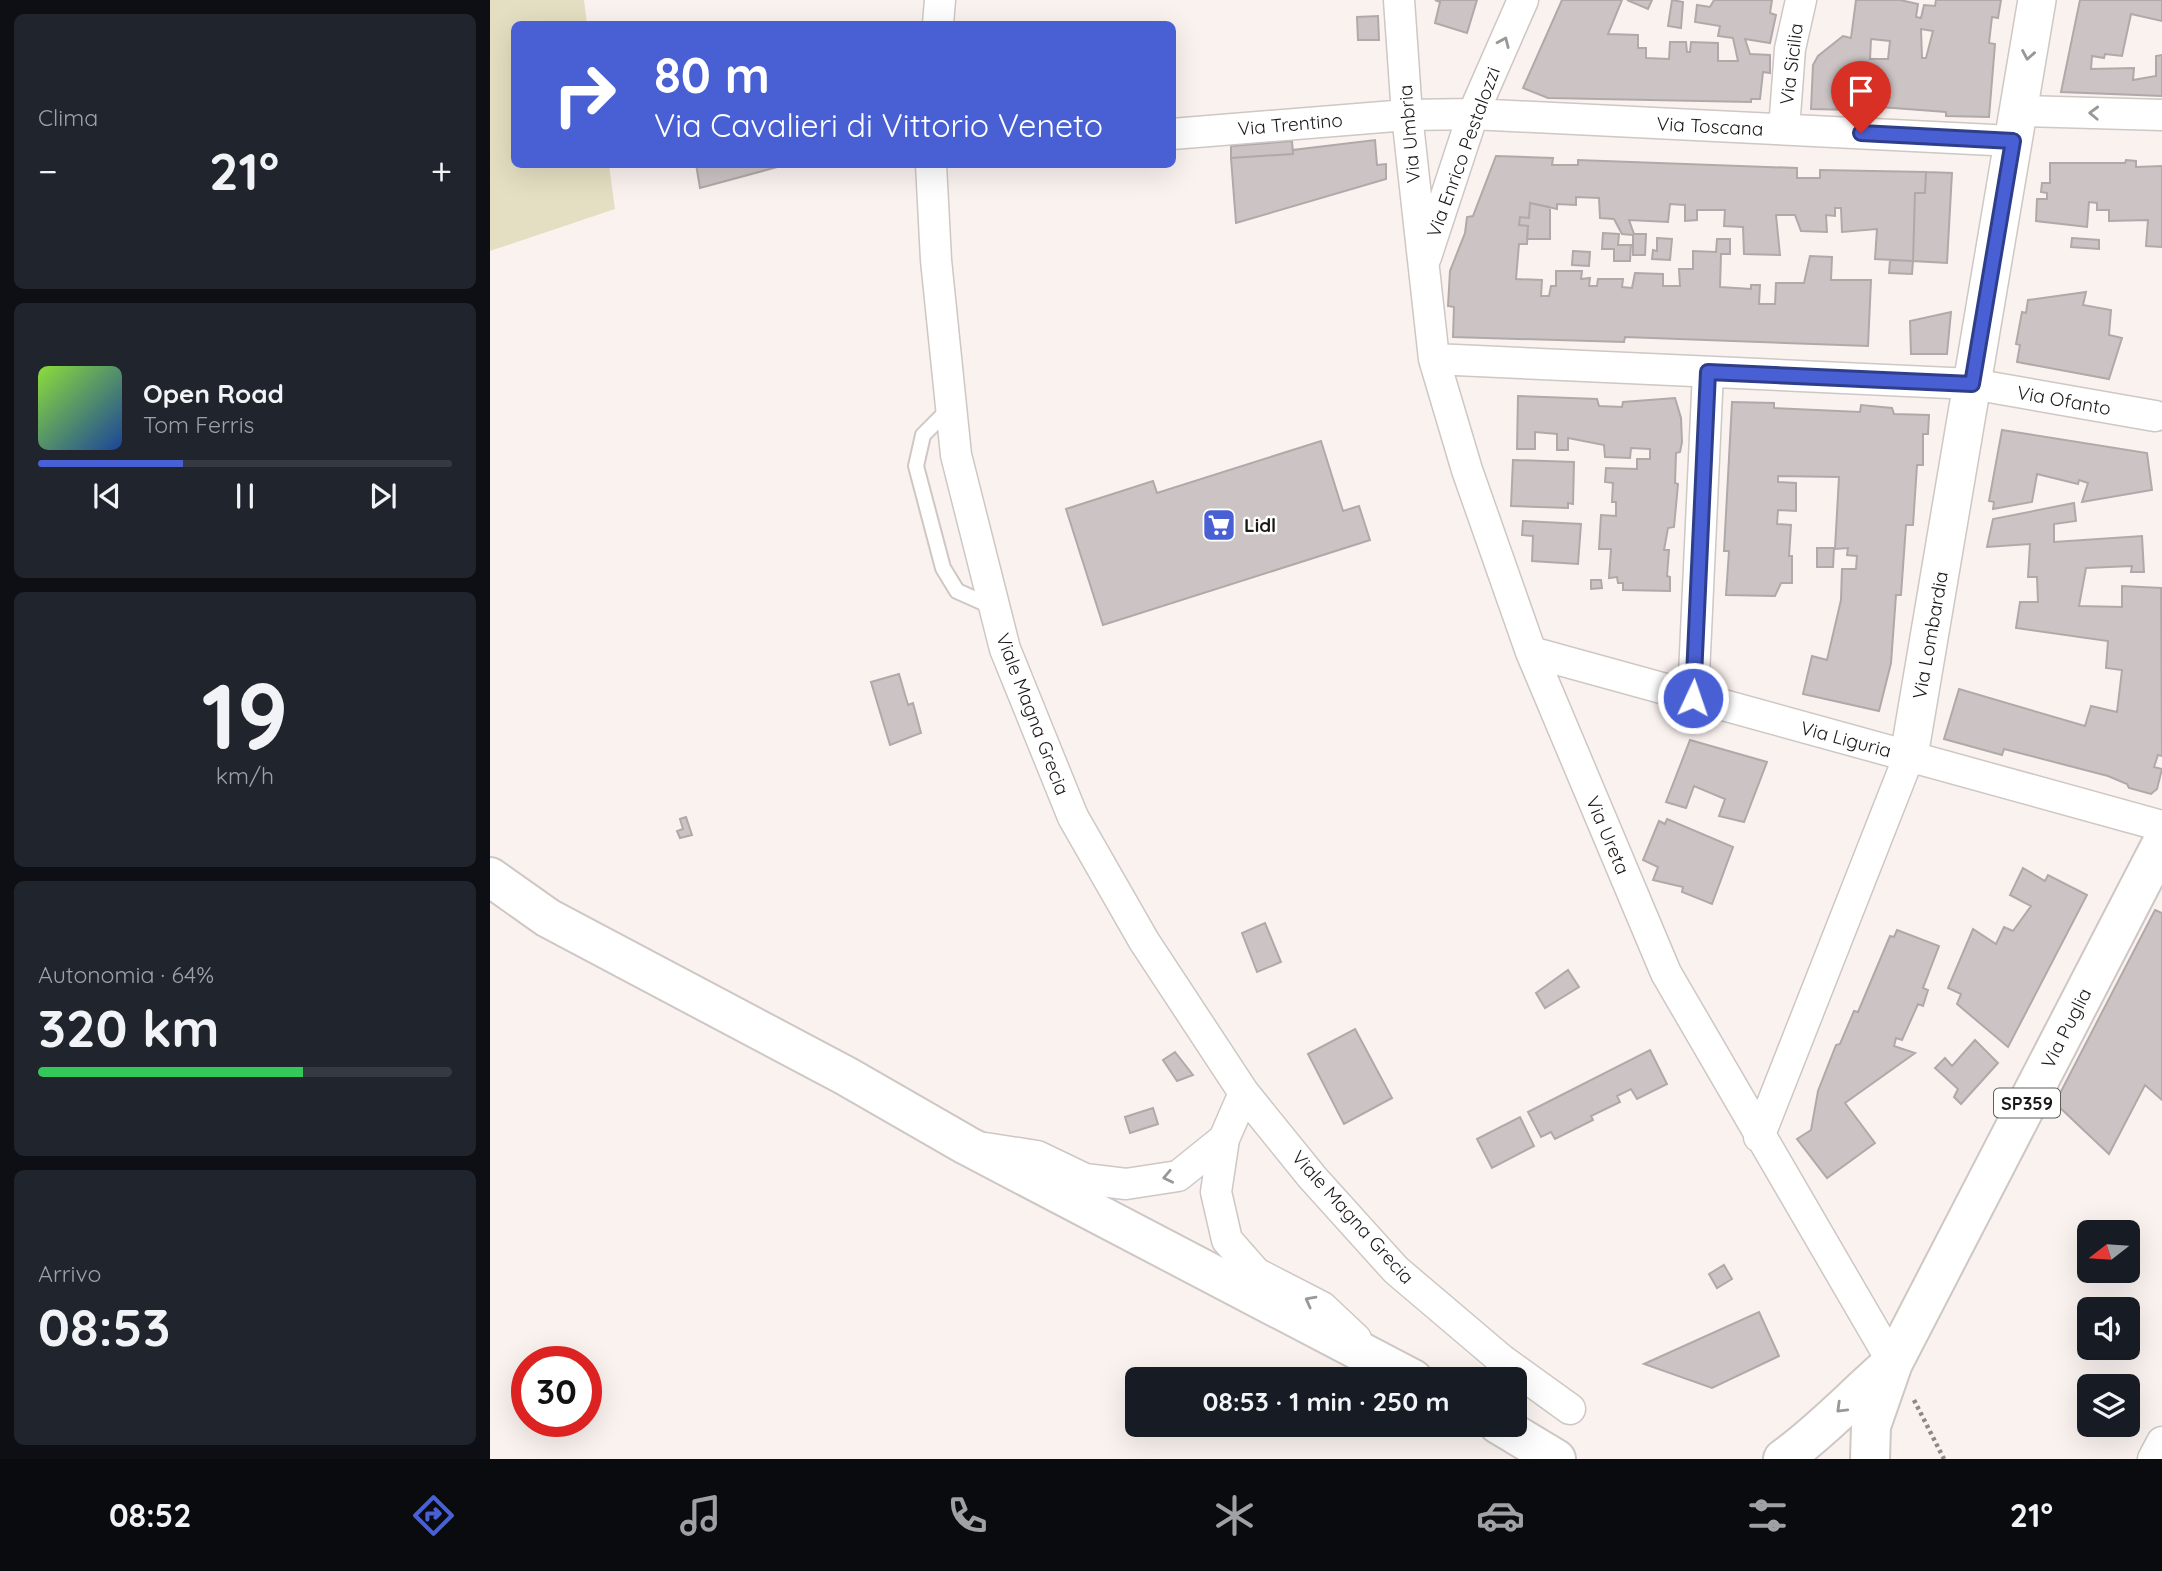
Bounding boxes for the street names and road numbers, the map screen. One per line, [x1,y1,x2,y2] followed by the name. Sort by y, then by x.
[1774,22,1808,106] street label: Via Sicilia
[1421,64,1505,240] street label: Via Enrico Pestalozzi
[1393,84,1425,184] street label: Via Umbria
[1236,107,1344,141] street label: Via Trentino
[1656,111,1764,141] street label: Via Toscana
[2015,380,2113,420] street label: Via Ofanto
[1907,569,1953,701] street label: Via Lombardia
[991,630,1075,798] street label: Viale Magna Grecia
[1798,715,1894,763] street label: Via Liguria
[1581,792,1635,878] street label: Via Ureta
[2036,984,2096,1072] street label: Via Puglia
[1994,1088,2060,1118] road number: SP359
[1287,1145,1419,1289] street label: Viale Magna Grecia

